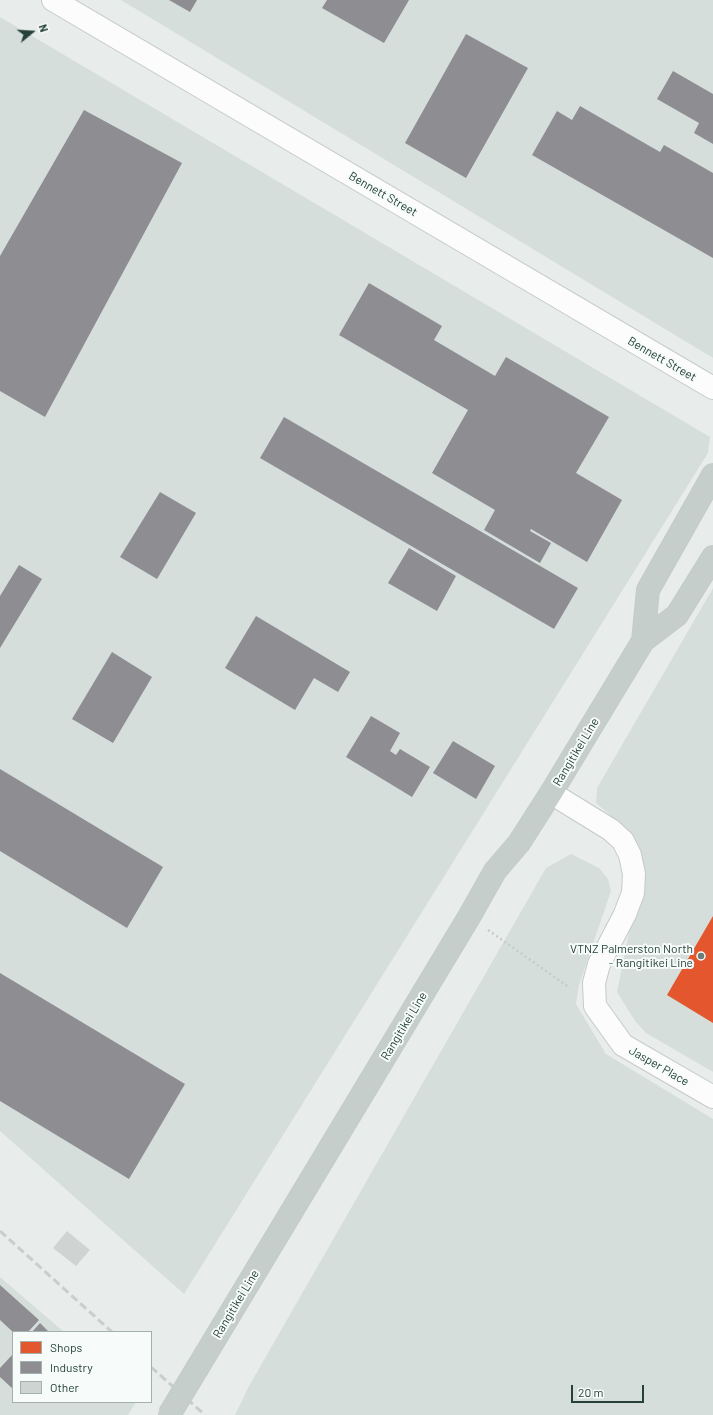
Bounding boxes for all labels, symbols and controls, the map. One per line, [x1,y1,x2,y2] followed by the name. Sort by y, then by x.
[12,12,52,52] north arrow
[37,23,51,34] text: N
[346,169,420,219] street label: Bennett Street
[625,334,699,384] street label: Bennett Street
[550,715,602,789] street label: Rangitikei Line
[570,942,693,970] place label: VTNZ Palmerston North - Rangitikei Line
[696,951,706,961] marker: VTNZ Palmerston North - Rangitikei Line
[378,989,430,1063] street label: Rangitikei Line
[626,1043,692,1089] street label: Jasper Place
[210,1267,262,1341] street label: Rangitikei Line
[12,1331,152,1403] legend
[50,1340,82,1354] text: Shops
[50,1360,93,1374] text: Industry
[573,1377,646,1403] scale bar
[50,1380,79,1394] text: Other
[578,1385,604,1399] text: 20 m

